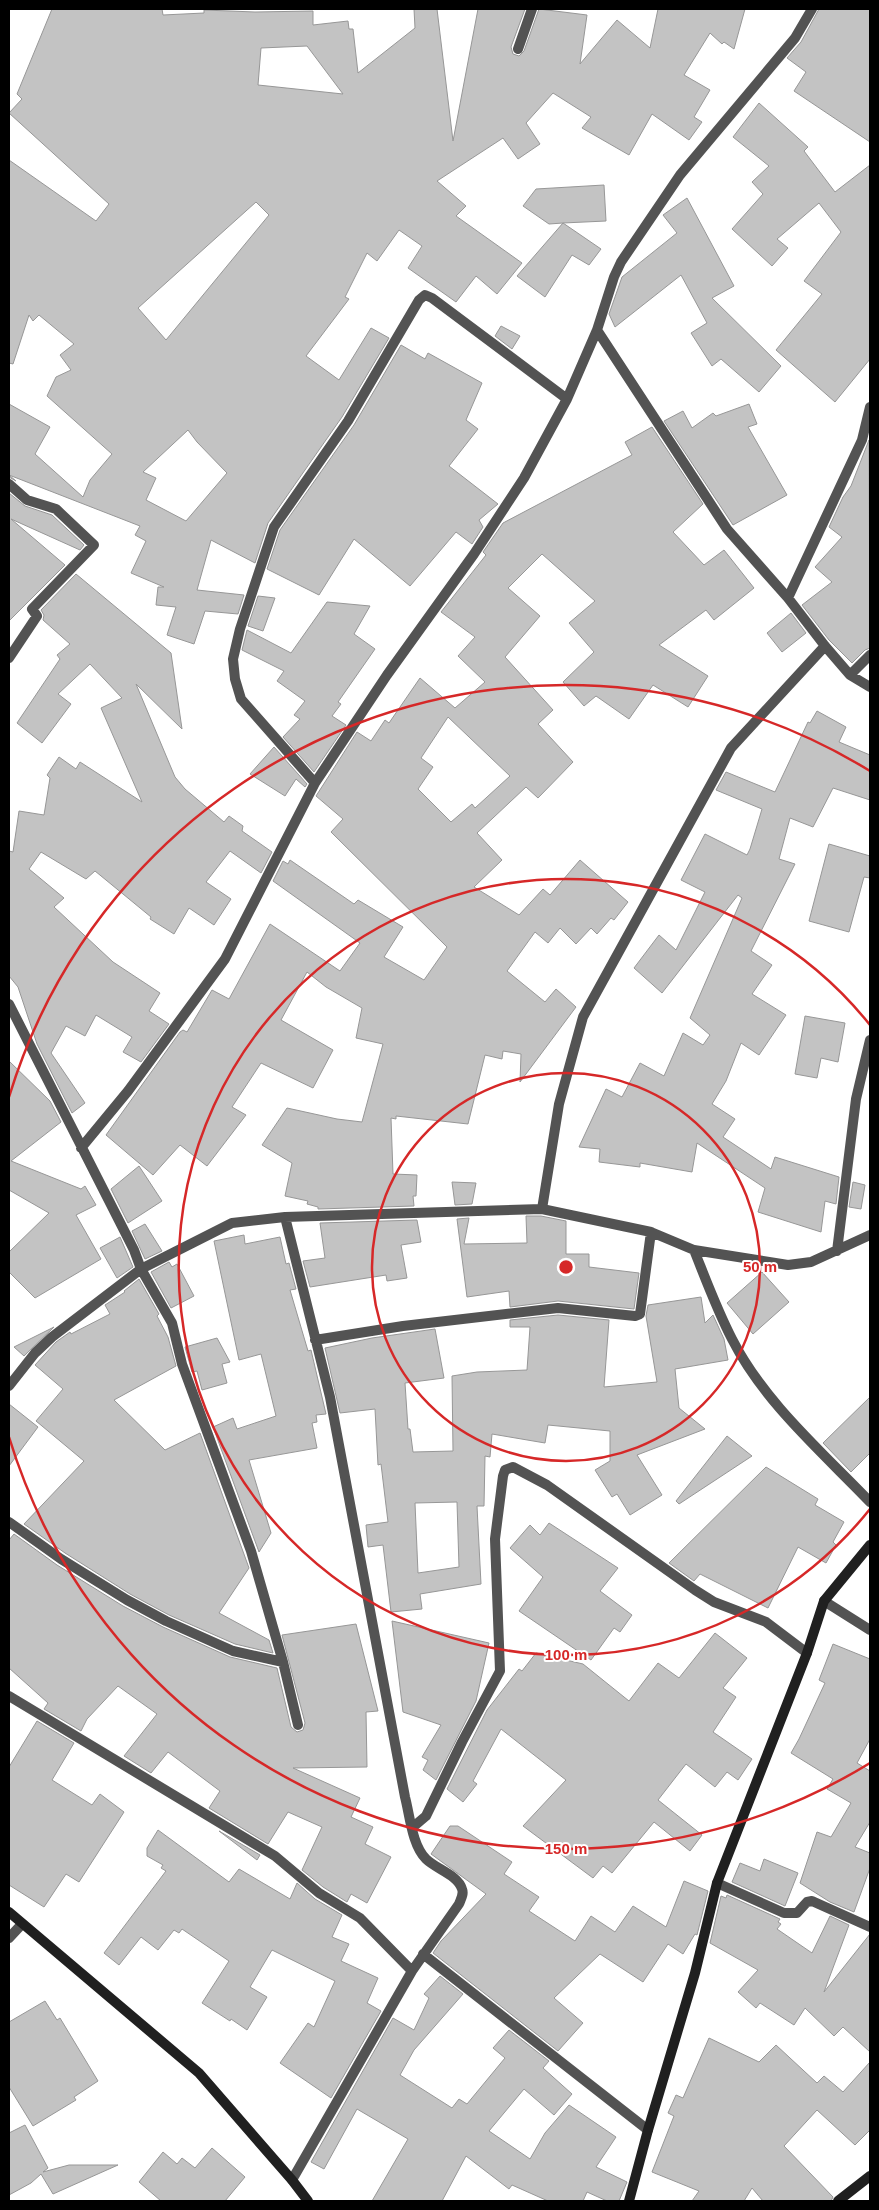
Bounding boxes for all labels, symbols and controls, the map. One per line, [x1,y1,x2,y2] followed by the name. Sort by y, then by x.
[557,1258,575,1276] centre of rings
[743,1258,777,1275] text: 50 m
[545,1646,587,1663] text: 100 m
[545,1840,587,1857] text: 150 m

